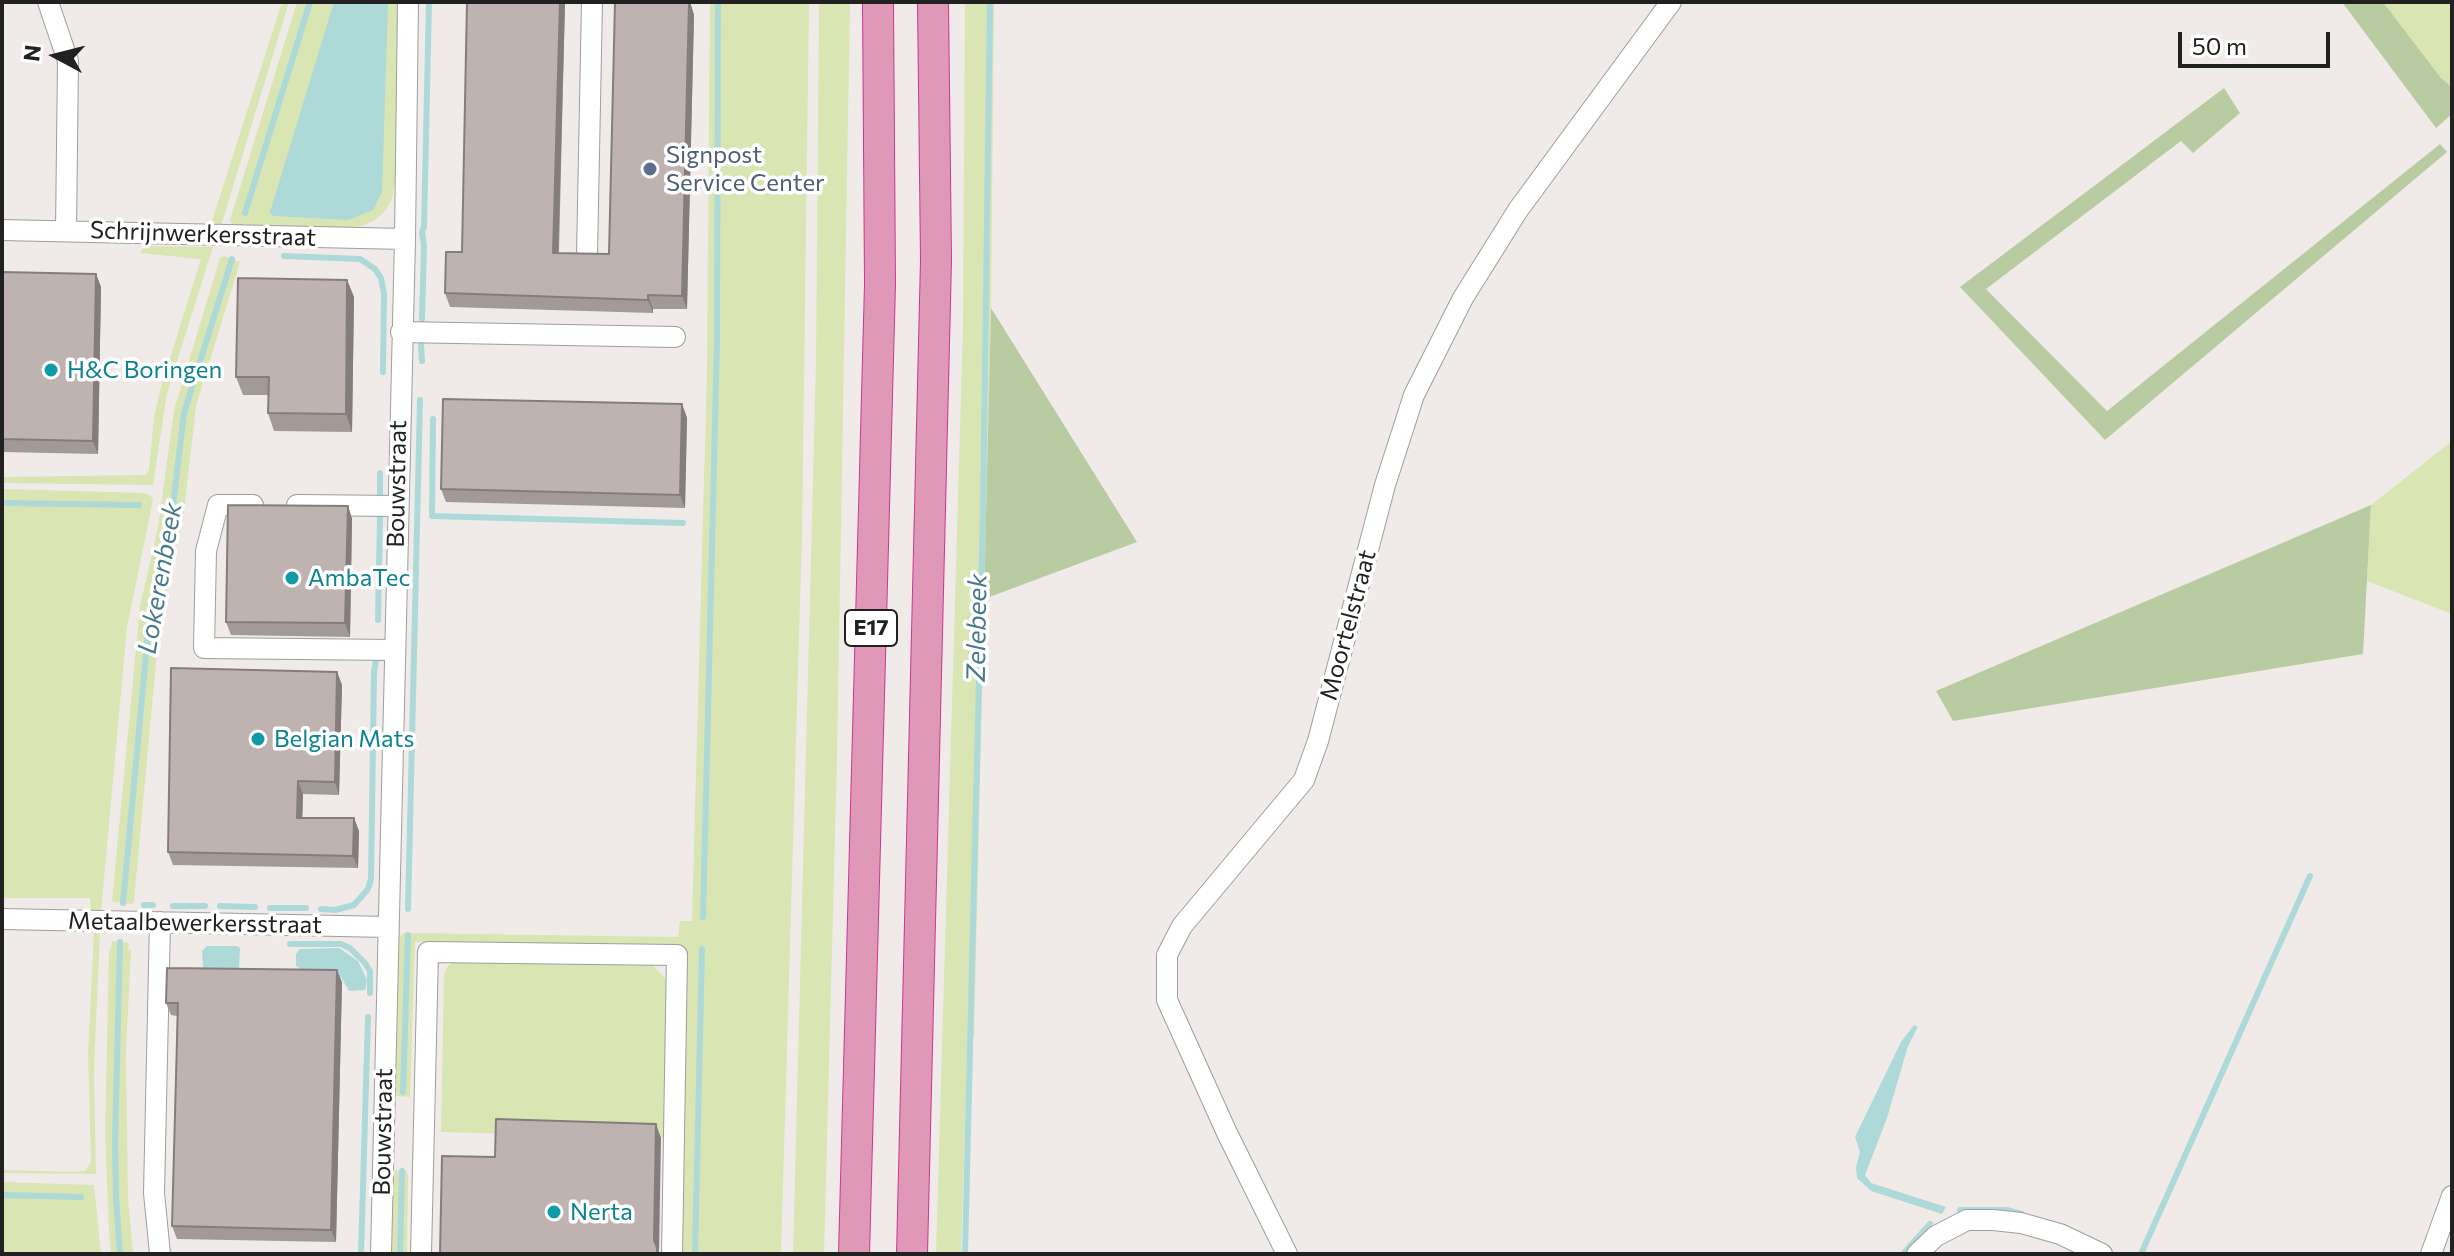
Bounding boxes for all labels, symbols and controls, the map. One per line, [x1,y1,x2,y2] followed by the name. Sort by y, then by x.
[16,16,96,96] north arrow
[2182,16,2334,66] scale bar
[2192,31,2247,60] text: 50 m
[17,43,46,63] text: N
[666,141,825,197] place label: Signpost Service Center
[641,160,659,178] marker: Signpost Service Center
[89,216,317,252] street label: Schrijnwerkersstraat
[67,356,222,384] place label: H&C Boringen
[42,361,60,379] marker: H&C Boringen
[381,420,413,548] street label: Bouwstraat
[131,500,189,656] water label: Lokerenbeek
[1314,547,1382,703] street label: Moortelstraat
[308,564,410,592] place label: AmbaTec
[283,569,301,587] marker: AmbaTec
[960,574,994,682] water label: Zelebeek
[845,610,897,646] road number: E17
[274,725,414,753] place label: Belgian Mats
[249,730,267,748] marker: Belgian Mats
[68,906,322,940] street label: Metaalbewerkersstraat
[367,1068,399,1196] street label: Bouwstraat
[570,1198,633,1226] place label: Nerta
[545,1203,563,1221] marker: Nerta

